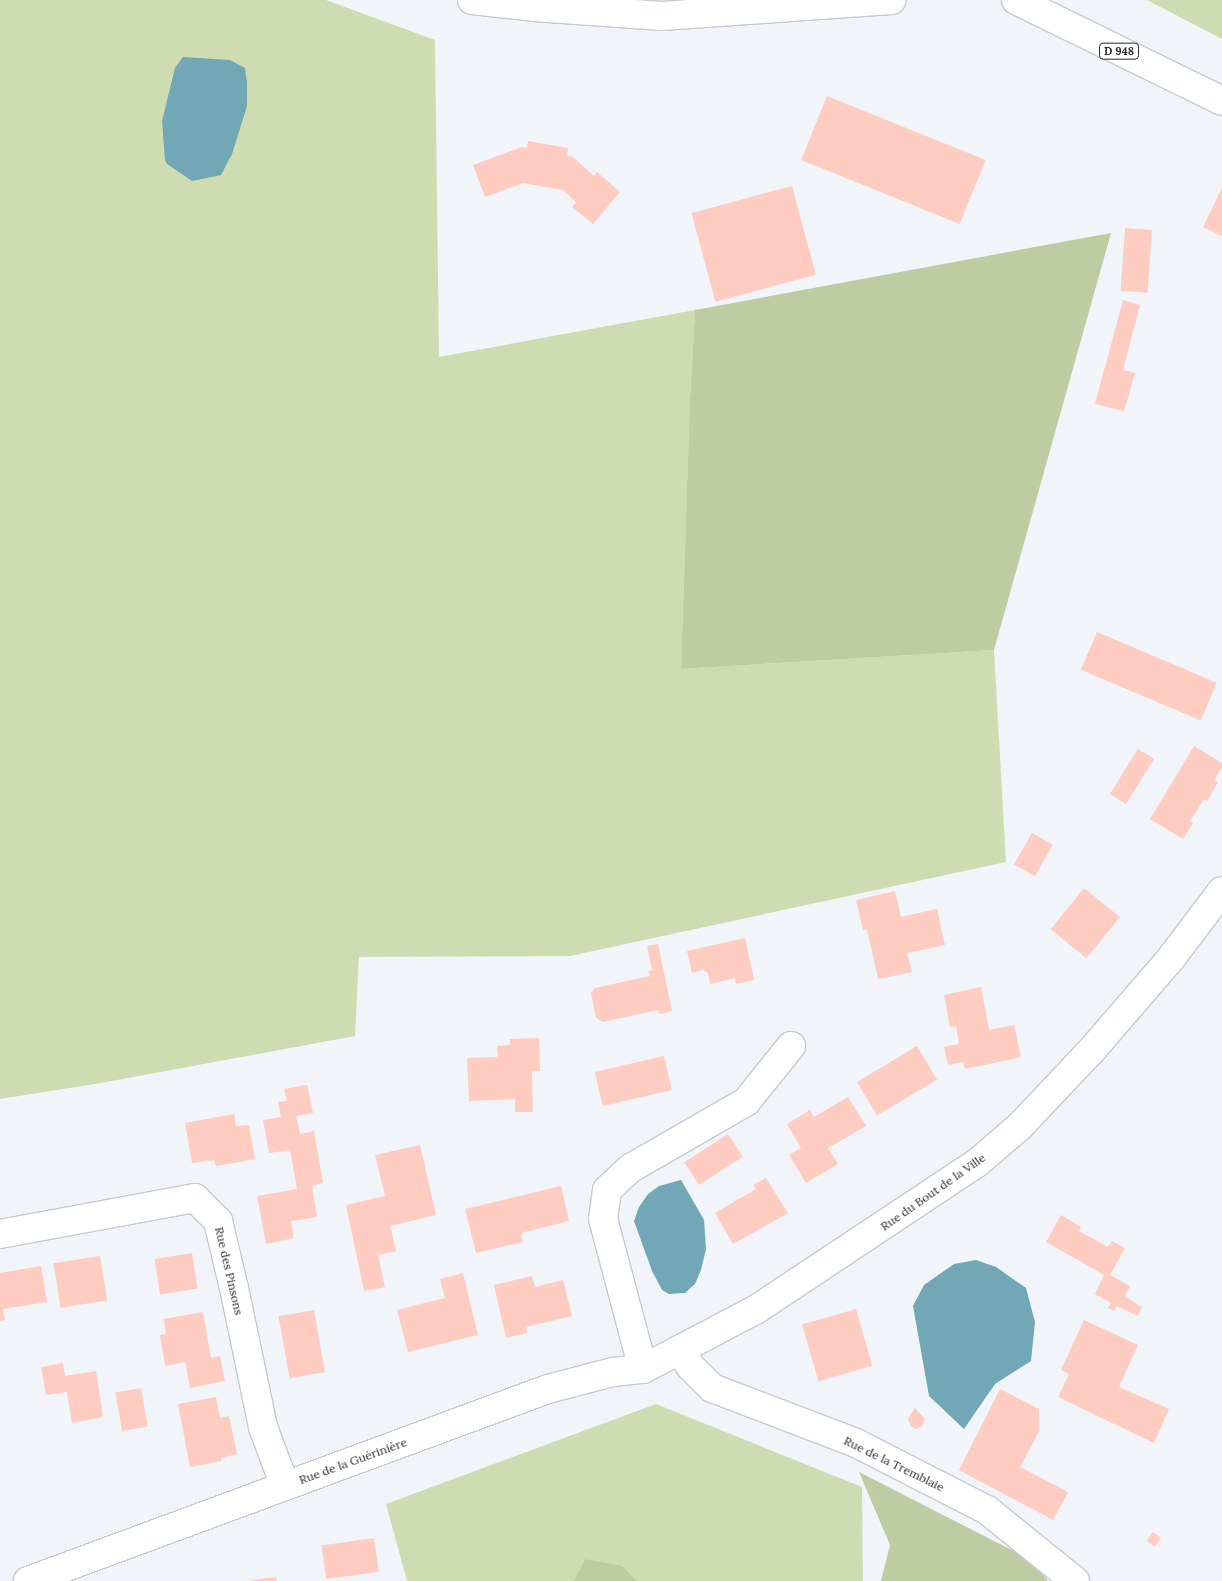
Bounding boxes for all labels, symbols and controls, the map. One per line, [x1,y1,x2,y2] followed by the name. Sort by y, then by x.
[1099,42,1139,59] road number: D 948
[878,1150,988,1234] street label: Rue du Bout de la Ville
[212,1225,246,1317] street label: Rue des Pinsons
[841,1433,947,1495] street label: Rue de la Tremblaie
[297,1435,409,1487] street label: Rue de la Guérinière

